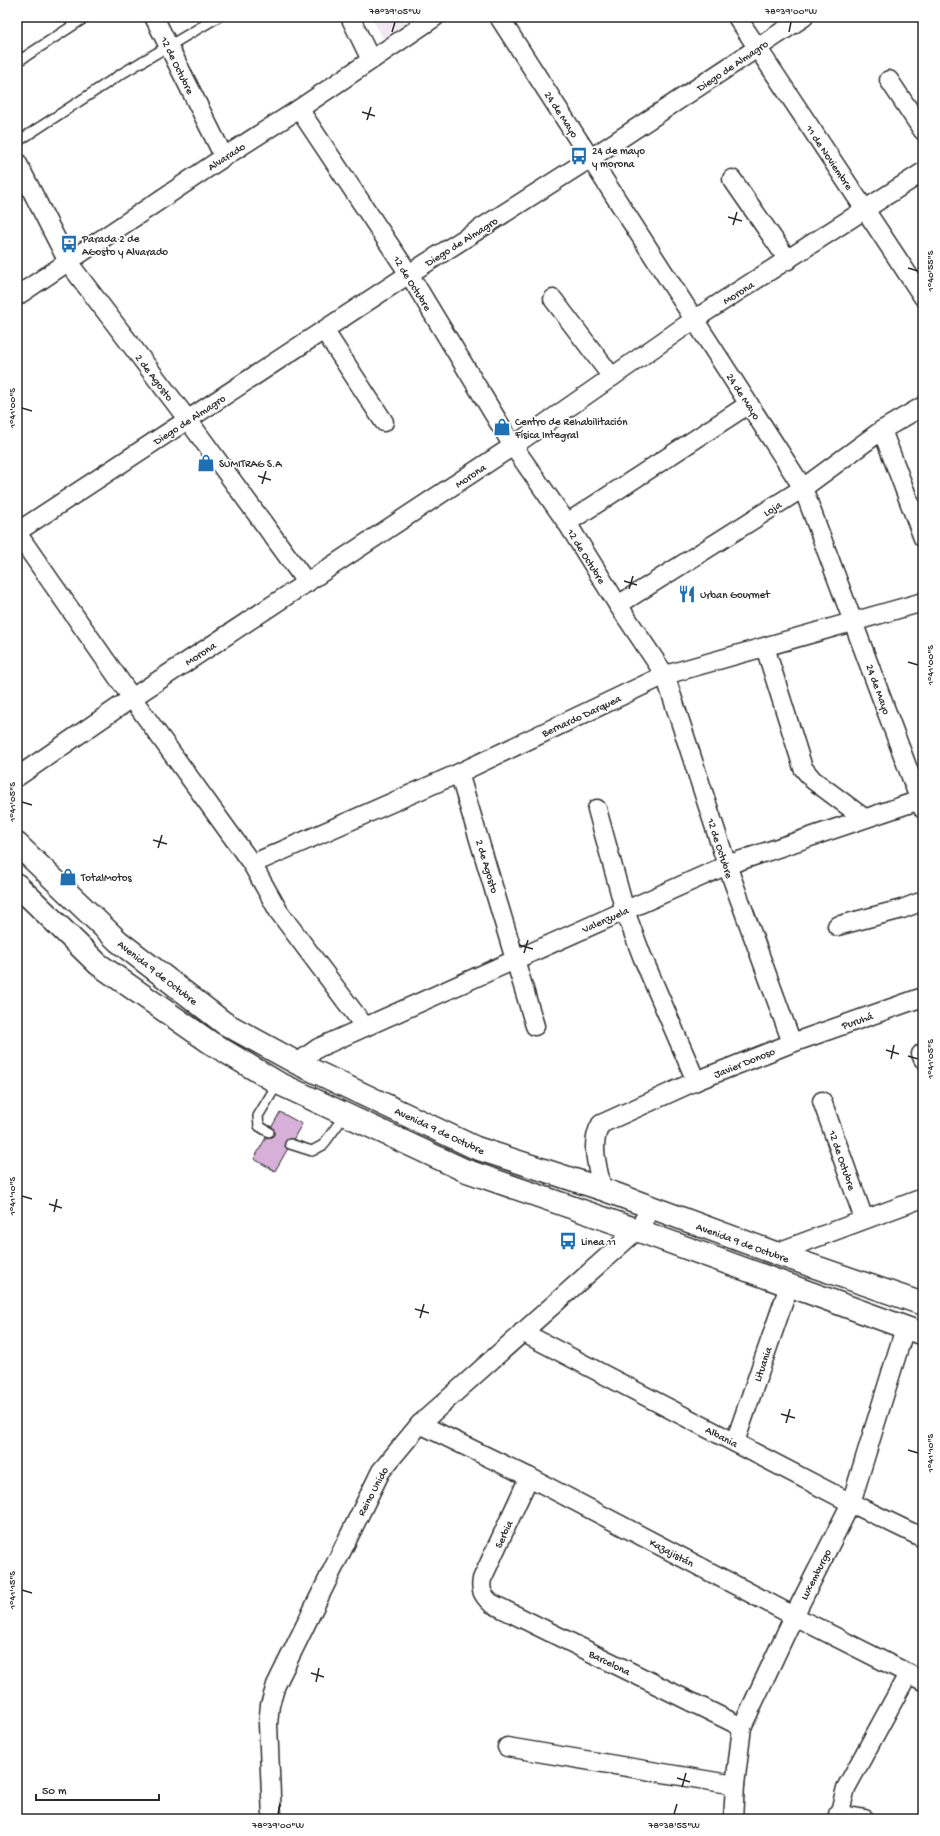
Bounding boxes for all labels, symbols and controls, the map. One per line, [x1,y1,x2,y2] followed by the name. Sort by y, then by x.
[368,6,421,18] text: 78°39'05"W
[764,6,817,18] text: 78°39'00"W
[157,34,195,97] street label: 12 de Octubre
[694,38,771,95] street label: Diego de Almagro
[541,90,580,141] street label: 24 de Mayo
[802,123,855,193] street label: 11 de Noviembre
[206,141,248,174] street label: Alvarado
[569,146,589,166] bus stop icon: 24 de mayo y morona
[592,146,645,171] place label: 24 de mayo y morona
[423,215,501,270] street label: Diego de Almagro
[59,234,79,254] bus stop icon: Parada 2 de AGosto y Alvarado
[81,234,168,259] place label: Parada 2 de AGosto y Alvarado
[925,250,937,292] text: 1°40'55"S
[389,254,433,314] street label: 12 de Octubre
[721,279,758,308] street label: Morona
[132,352,175,404] street label: 2 de Agosto
[723,372,762,423] street label: 24 de Mayo
[7,388,19,429] text: 1°41'00"S
[151,393,228,449] street label: Diego de Almagro
[492,417,512,437] shop icon: Centro de Rehabilitación Física Integral
[514,417,628,442] place label: Centro de Rehabilitación Física Integral
[196,453,216,473] shop icon: SUMITRAG S.A
[219,459,282,471] place label: SUMITRAG S.A
[454,462,489,491] street label: Morona
[762,499,785,520] street label: Loja
[563,527,607,587] street label: 12 de Octubre
[677,584,697,604] restaurant icon: Urban Gourmet
[700,590,771,602] place label: Urban Gourmet
[183,640,219,669] street label: Morona
[925,645,937,686] text: 1°41'00"S
[862,663,892,717] street label: 24 de Mayo
[539,693,624,741] street label: Bernardo Darquea
[7,782,19,823] text: 1°41'05"S
[703,816,735,881] street label: 12 de Octubre
[472,838,500,895] street label: 2 de Agosto
[58,867,78,887] shop icon: TotalMotos
[80,873,133,885] place label: TotalMotos
[580,905,632,937] street label: Valenzuela
[114,939,199,1009] street label: Avenida 9 de Octubre
[839,1011,876,1033] street label: Puruhá
[925,1039,937,1080] text: 1°41'05"S
[712,1046,777,1082] street label: Javier Donoso
[392,1106,486,1158] street label: Avenida 9 de Octubre
[825,1128,857,1192] street label: 12 de Octubre
[7,1176,19,1216] text: 1°41'10"S
[694,1221,791,1266] street label: Avenida 9 de Octubre
[558,1231,578,1251] bus stop icon: Linea 11
[581,1237,616,1249] place label: Linea 11
[752,1345,776,1384] street label: Lituania
[703,1425,740,1451] street label: Albania
[925,1433,937,1473] text: 1°41'10"S
[356,1465,392,1518] street label: Reino Unido
[493,1518,517,1551] street label: Serbia
[647,1537,696,1571] street label: Kazajistán
[799,1547,835,1602] street label: Luxemburgo
[7,1571,19,1610] text: 1°41'15"S
[586,1648,633,1679] street label: Barcelona
[36,1776,159,1802] scale bar
[42,1785,67,1799] text: 50 m
[251,1820,304,1832] text: 78°39'00"W
[647,1820,700,1832] text: 78°38'55"W

